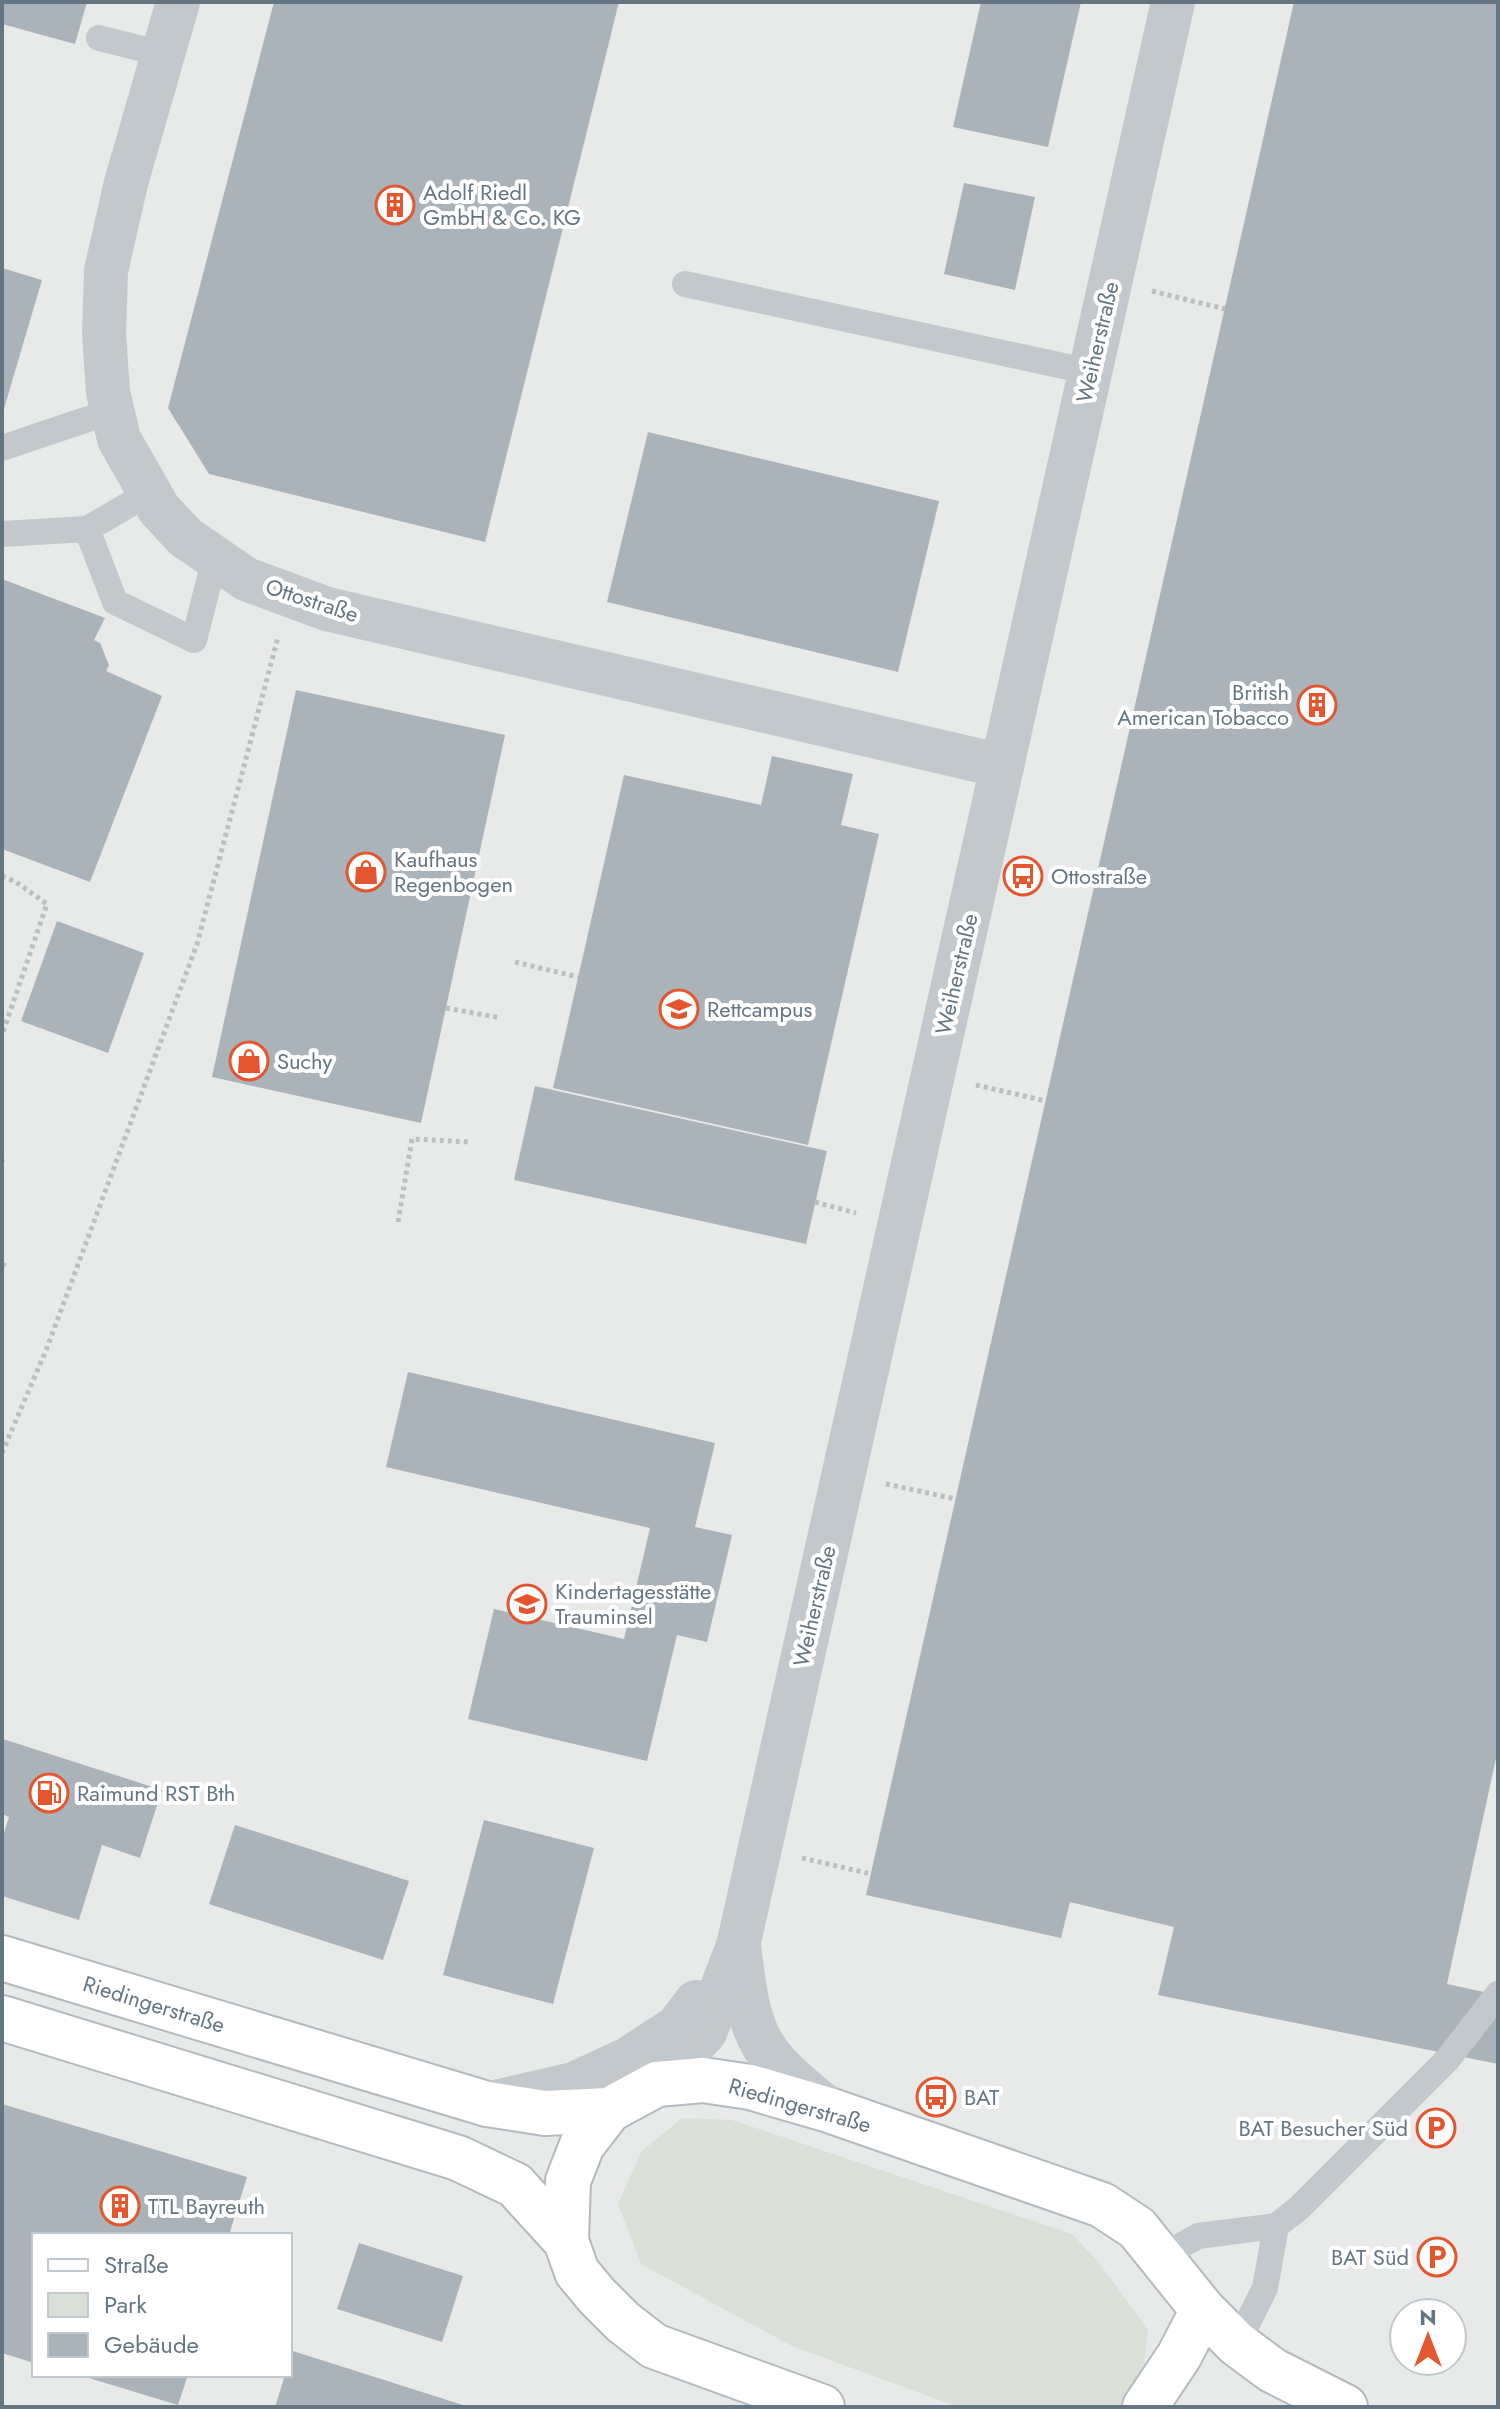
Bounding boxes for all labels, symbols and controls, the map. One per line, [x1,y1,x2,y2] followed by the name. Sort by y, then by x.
[423,176,581,233] place label: Adolf Riedl GmbH & Co. KG
[374,184,416,226] building icon: Adolf Riedl GmbH & Co. KG
[1068,278,1126,406] street label: Weiherstraße
[261,570,363,630] street label: Ottostraße
[1117,676,1289,733] place label: British American Tobacco
[1296,684,1338,726] building icon: British American Tobacco
[394,843,513,900] place label: Kaufhaus Regenbogen
[345,851,387,893] shop icon: Kaufhaus Regenbogen
[1002,855,1044,897] bus stop icon: Ottostraße
[1051,860,1147,892] place label: Ottostraße
[927,910,985,1038] street label: Weiherstraße
[658,988,700,1030] school or university icon: Rettcampus
[707,993,813,1025] place label: Rettcampus
[228,1040,270,1082] shop icon: Suchy
[277,1045,333,1077] place label: Suchy
[785,1542,843,1670] street label: Weiherstraße
[555,1575,711,1632] place label: Kindertagesstätte Trauminsel
[506,1583,548,1625] school or university icon: Kindertagesstätte Trauminsel
[28,1772,70,1814] fuel station icon: Raimund RST Bth
[77,1777,235,1809] place label: Raimund RST Bth
[79,1967,229,2041] street label: Riedingerstraße
[725,2069,875,2141] street label: Riedingerstraße
[915,2076,957,2118] bus stop icon: BAT
[964,2081,1000,2113] place label: BAT
[1415,2107,1457,2149] parking icon: BAT Besucher Süd
[1239,2112,1408,2144] place label: BAT Besucher Süd
[99,2185,141,2227] building icon: TTL Bayreuth
[148,2190,265,2222] place label: TTL Bayreuth
[32,2233,292,2377] legend
[1416,2236,1458,2278] parking icon: BAT Süd
[1331,2241,1409,2273] place label: BAT Süd
[104,2247,169,2282] text: Straße
[104,2287,147,2322] text: Park
[1388,2297,1468,2377] north arrow
[1419,2301,1437,2333] text: N
[104,2327,199,2362] text: Gebäude

